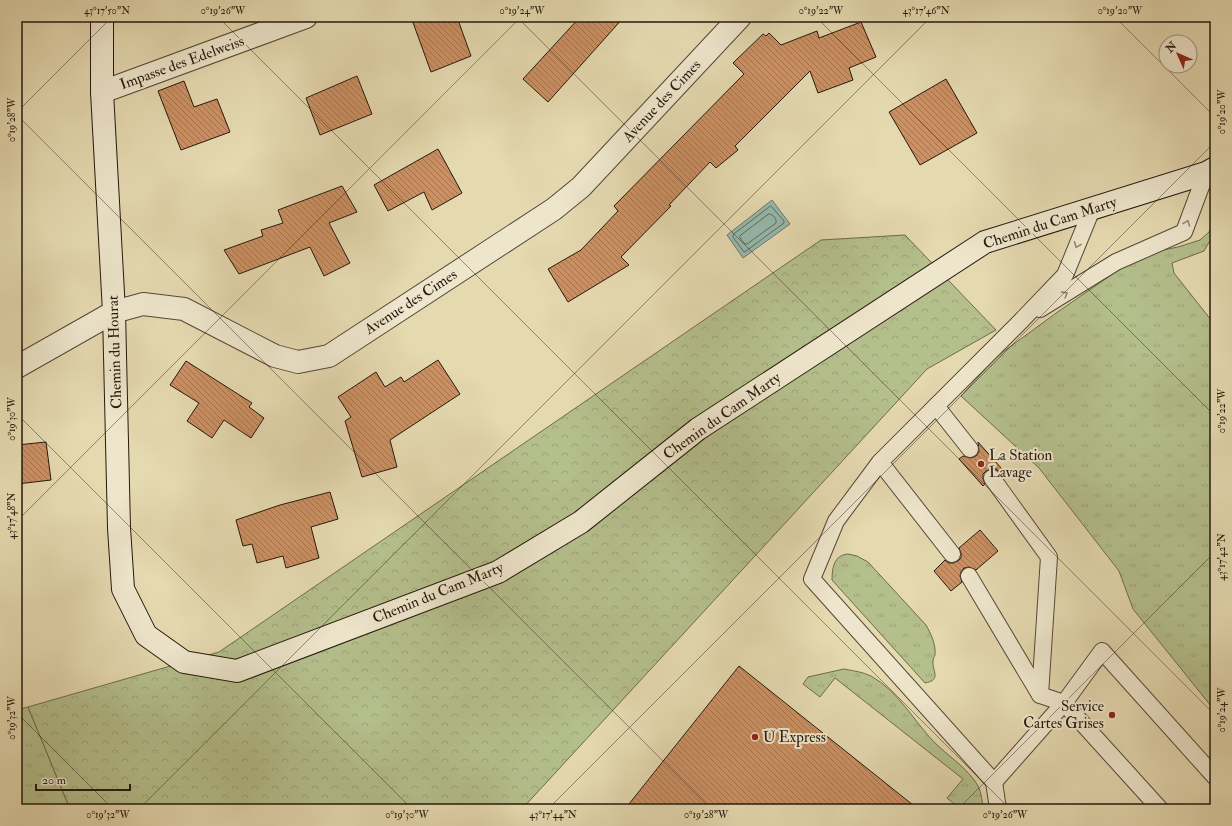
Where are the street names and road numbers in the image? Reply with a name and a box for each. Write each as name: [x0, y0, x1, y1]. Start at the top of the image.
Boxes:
street label: Impasse des Edelweiss: [117, 32, 247, 95]
street label: Avenue des Cimes: [618, 56, 705, 147]
street label: Chemin du Cam Marty: [981, 192, 1120, 254]
street label: Avenue des Cimes: [360, 265, 461, 339]
street label: Chemin du Hourat: [104, 295, 126, 409]
street label: Chemin du Cam Marty: [659, 368, 785, 464]
street label: Chemin du Cam Marty: [370, 558, 507, 628]

